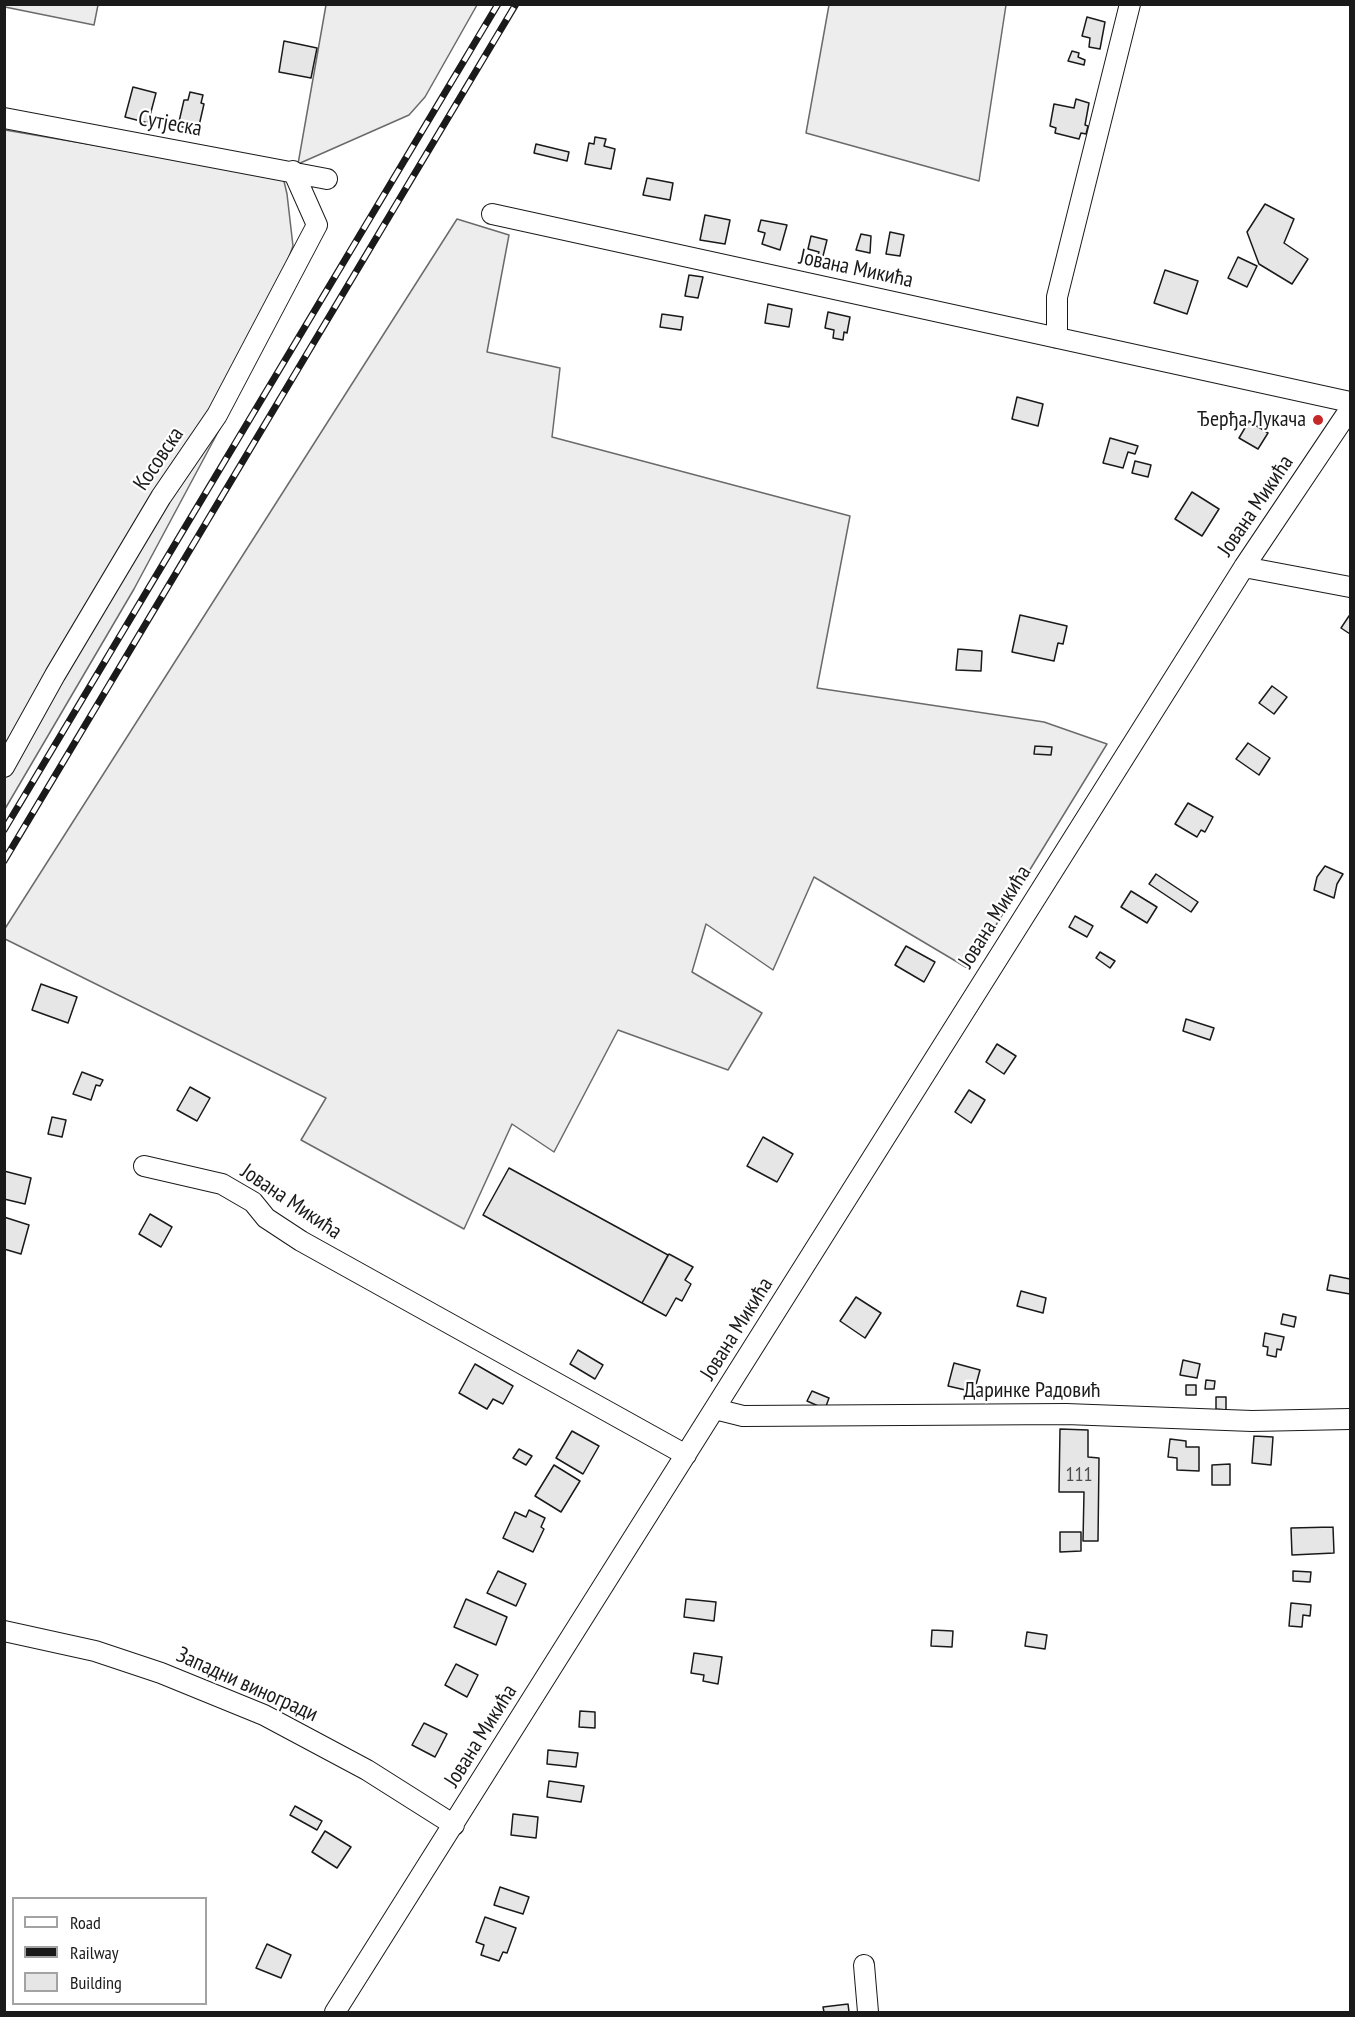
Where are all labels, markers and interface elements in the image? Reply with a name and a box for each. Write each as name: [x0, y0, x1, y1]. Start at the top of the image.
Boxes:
street label: Сутјеска: [136, 105, 204, 143]
street label: Јована Микића: [797, 244, 915, 294]
place label: Ђерђа Лукача: [1197, 407, 1306, 433]
marker: Ђерђа Лукача: [1311, 413, 1325, 427]
street label: Косовска: [128, 422, 190, 496]
street label: Јована Микића: [1213, 451, 1299, 561]
street label: Јована Микића: [953, 861, 1037, 973]
street label: Јована Микића: [236, 1159, 346, 1245]
street label: Јована Микића: [695, 1273, 779, 1385]
street label: Даринке Радовић: [963, 1378, 1101, 1404]
house number: 111: [1066, 1463, 1092, 1487]
street label: Западни виногради: [172, 1642, 322, 1728]
street label: Јована Микића: [439, 1680, 523, 1792]
legend: [12, 1897, 207, 2005]
text: Road: [70, 1911, 101, 1934]
text: Railway: [70, 1941, 119, 1964]
text: Building: [70, 1971, 122, 1994]

